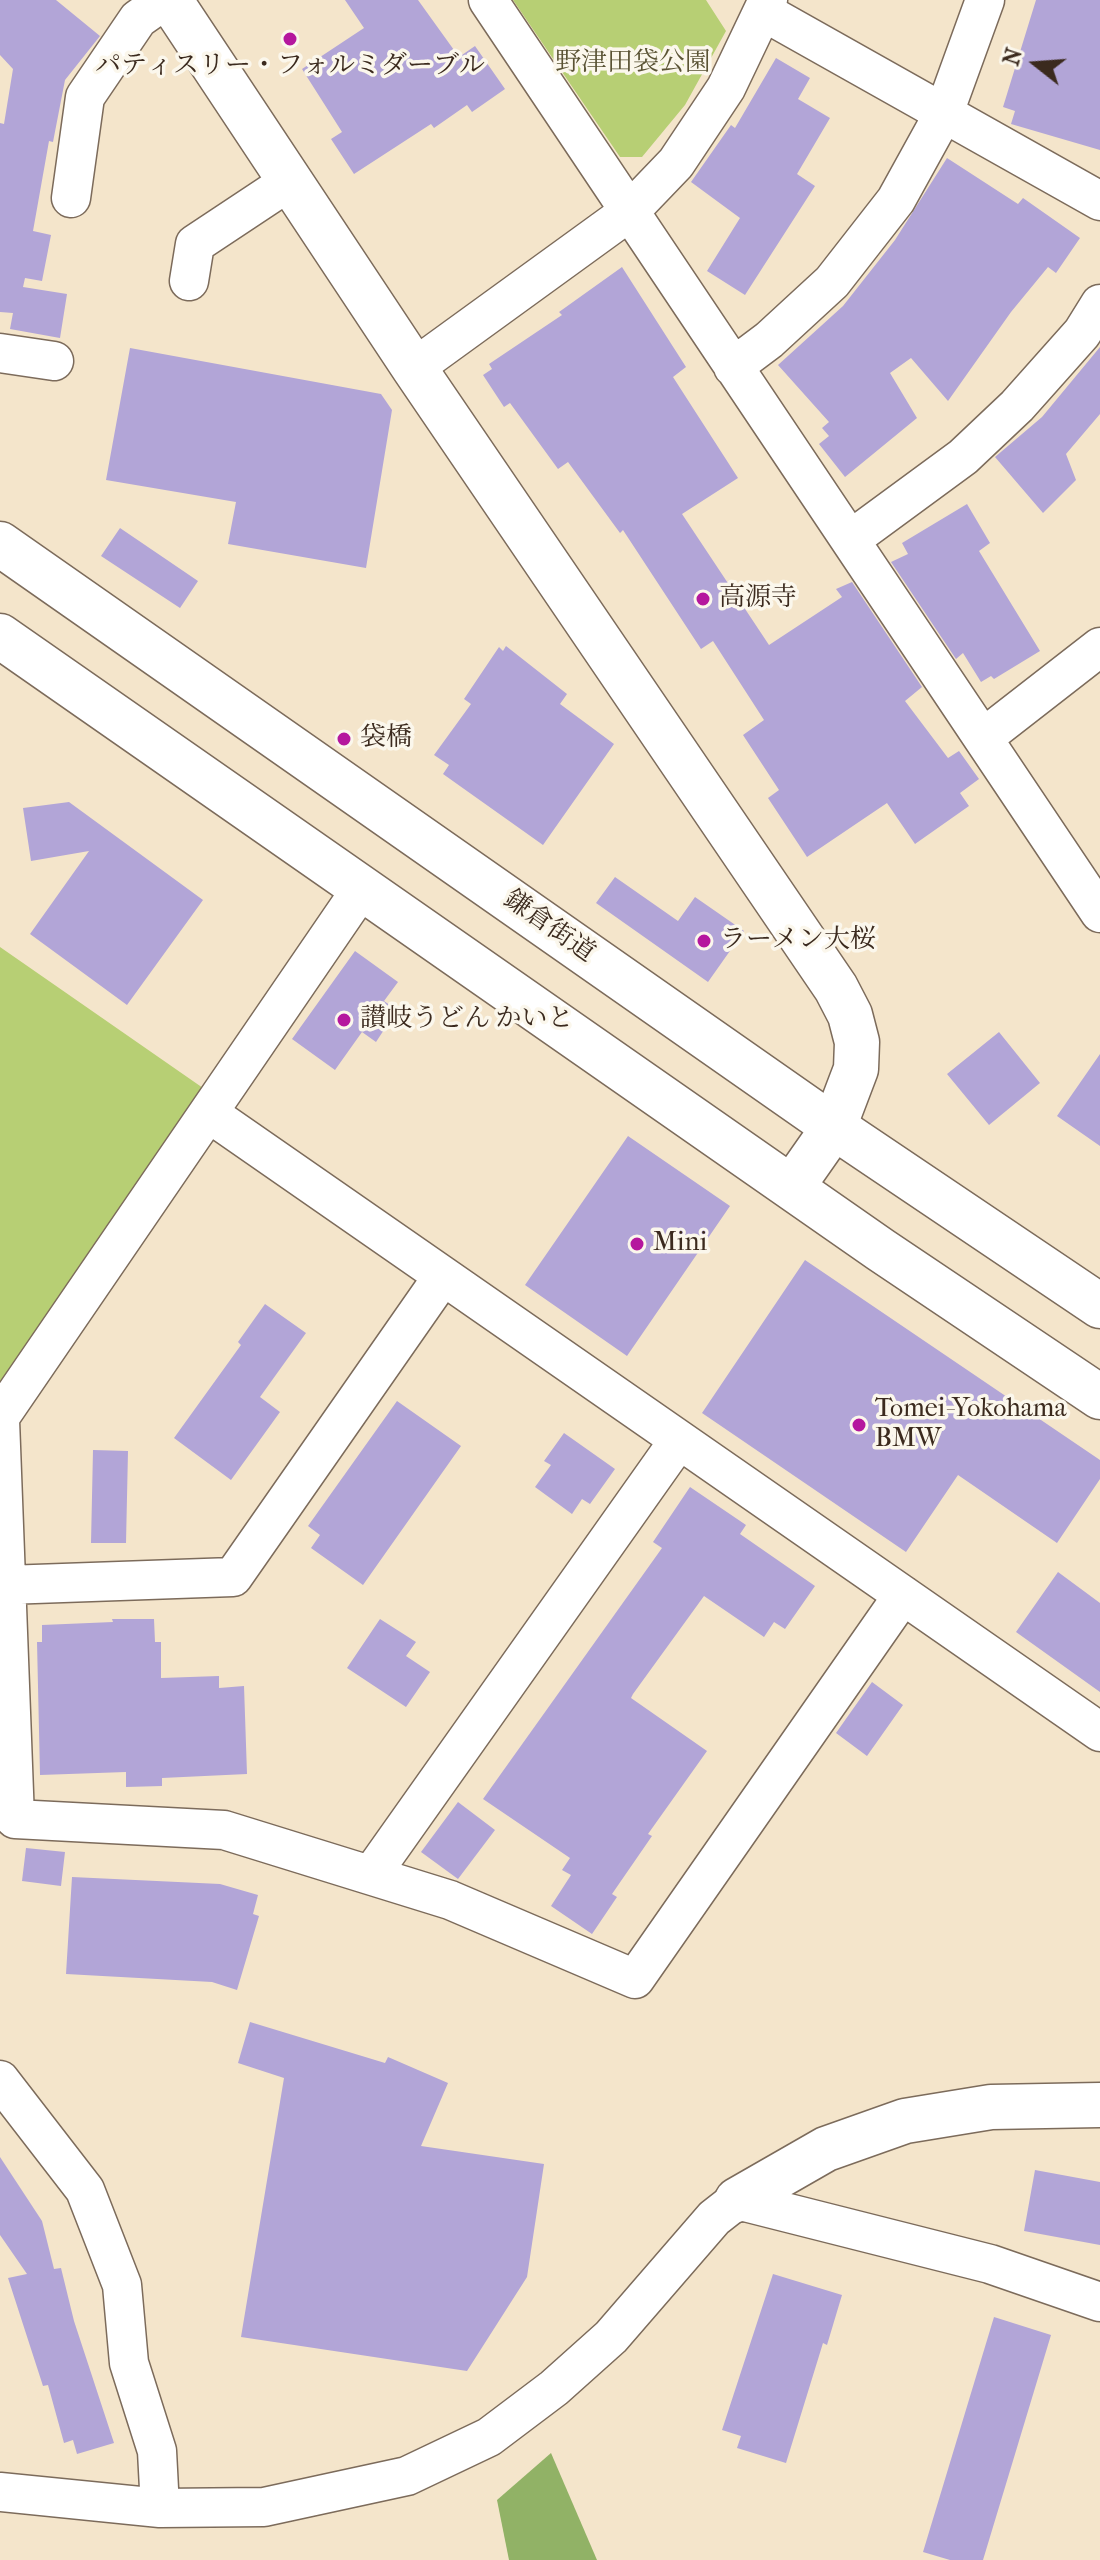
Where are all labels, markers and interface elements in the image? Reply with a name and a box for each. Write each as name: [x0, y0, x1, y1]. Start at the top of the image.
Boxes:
north arrow: [996, 24, 1076, 104]
marker: パティスリー・フォルミダーブル: [281, 30, 299, 48]
text: N: [998, 45, 1028, 69]
park label: 野津田袋公園: [555, 48, 711, 80]
place label: パティスリー・フォルミダーブル: [95, 51, 485, 83]
place label: 高源寺: [719, 583, 797, 615]
marker: 高源寺: [694, 590, 712, 608]
place label: 袋橋: [360, 723, 412, 755]
marker: 袋橋: [335, 730, 353, 748]
street label: 鎌倉街道: [497, 884, 601, 970]
place label: ラーメン大桜: [720, 925, 876, 957]
marker: ラーメン大桜: [695, 932, 713, 950]
place label: 讃岐うどん かいと: [360, 1004, 574, 1036]
marker: 讃岐うどん かいと: [335, 1011, 353, 1029]
place label: Mini: [653, 1228, 707, 1260]
marker: Mini: [628, 1235, 646, 1253]
place label: Tomei-Yokohama BMW: [875, 1394, 1066, 1456]
marker: Tomei-Yokohama BMW: [850, 1416, 868, 1434]

